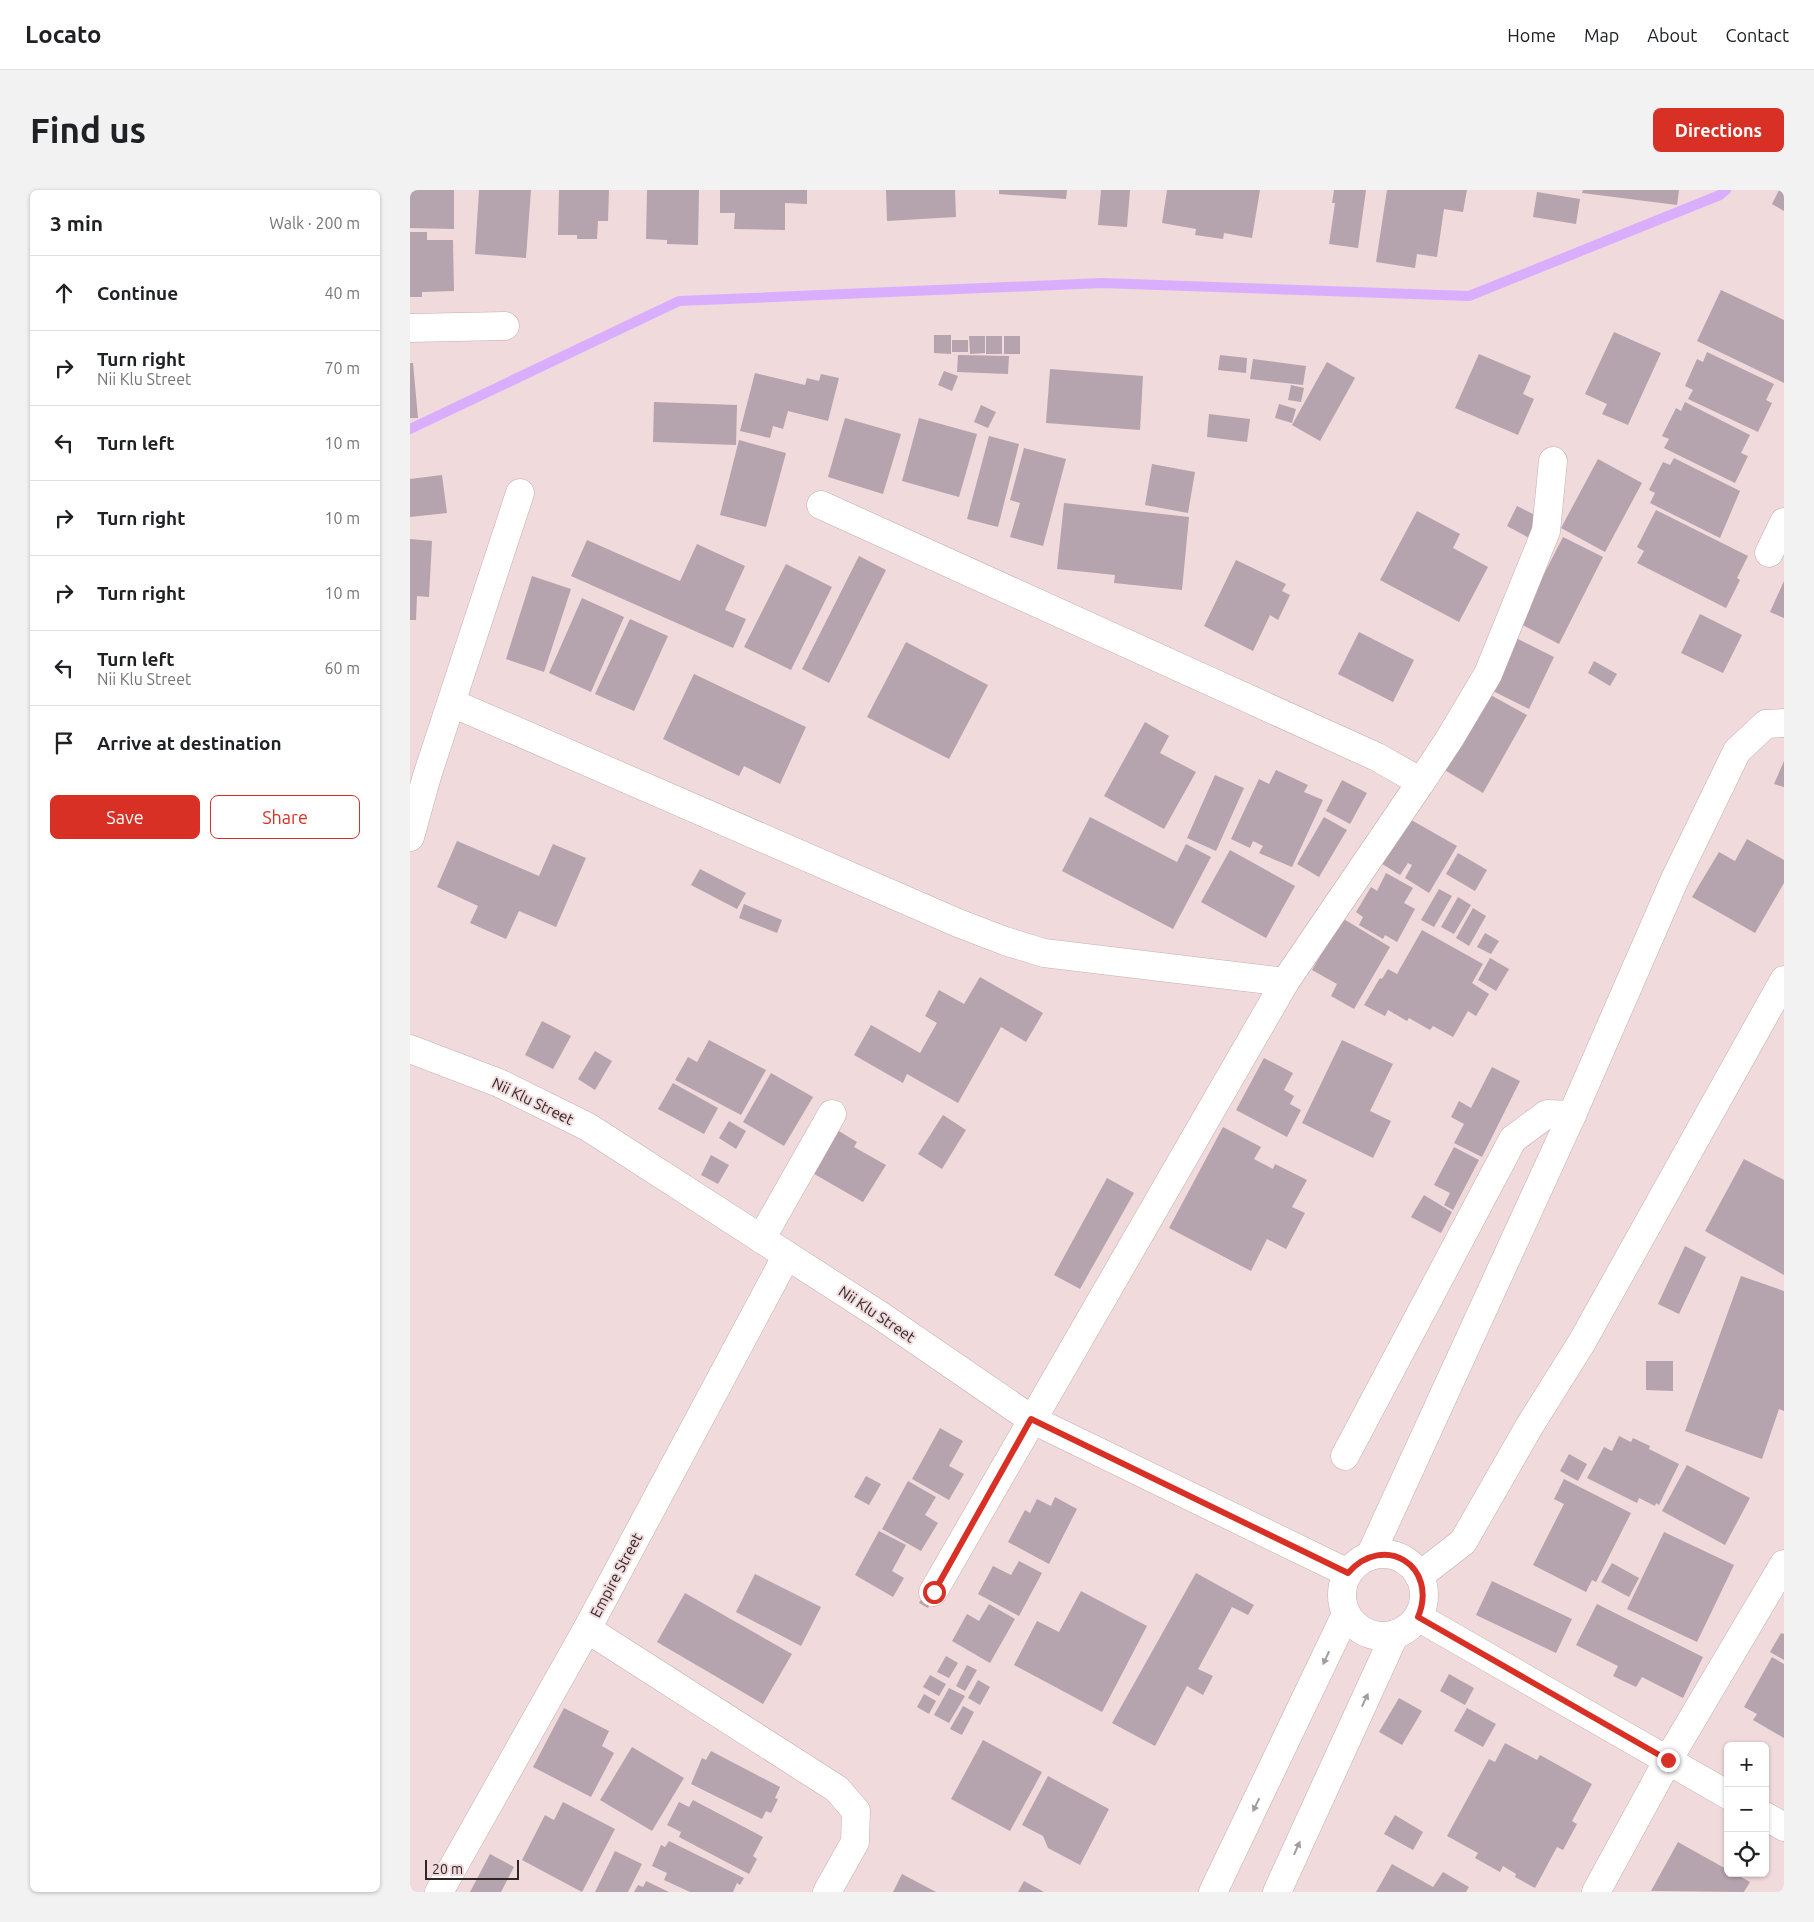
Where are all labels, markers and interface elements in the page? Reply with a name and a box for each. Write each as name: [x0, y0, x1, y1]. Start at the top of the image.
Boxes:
text: Locato: [25, 21, 101, 48]
text: Home: [1507, 25, 1556, 45]
text: Map: [1584, 25, 1619, 45]
text: About: [1647, 25, 1697, 45]
text: Contact: [1725, 25, 1789, 45]
button: Directions: [1653, 108, 1784, 152]
text: Find us: [30, 110, 146, 150]
text: 3 min: [50, 211, 103, 235]
text: Walk · 200 m: [269, 214, 360, 232]
icon: ahead: [50, 279, 78, 307]
text: Continue: [97, 282, 178, 304]
text: 40 m: [324, 284, 360, 302]
text: Turn right: [97, 348, 185, 370]
icon: right: [50, 354, 78, 382]
text: 70 m: [324, 359, 360, 377]
text: Nii Klu Street: [97, 370, 191, 388]
icon: left: [50, 429, 78, 457]
text: Turn left: [97, 432, 175, 454]
text: 10 m: [324, 434, 360, 452]
icon: right: [50, 504, 78, 532]
text: Turn right: [97, 507, 185, 529]
text: 10 m: [324, 509, 360, 527]
icon: right: [50, 579, 78, 607]
text: Turn right: [97, 582, 185, 604]
text: 10 m: [324, 584, 360, 602]
text: Turn left: [97, 648, 175, 670]
icon: left: [50, 654, 78, 682]
text: 60 m: [324, 659, 360, 677]
text: Nii Klu Street: [97, 670, 191, 688]
icon: arrive: [50, 729, 78, 757]
text: Arrive at destination: [97, 732, 282, 754]
button: Save: [50, 795, 200, 839]
button: Share: [210, 795, 360, 839]
street label: Nii Klu Street: [490, 1074, 577, 1128]
street label: Nii Klu Street: [836, 1282, 918, 1346]
street label: Empire Street: [587, 1530, 645, 1620]
route start: [923, 1581, 946, 1604]
one-way arrow: [1321, 1651, 1329, 1665]
one-way arrow: [1361, 1693, 1369, 1707]
map controls: [1724, 1742, 1769, 1877]
button: +: [1724, 1742, 1769, 1787]
route end: [1657, 1749, 1680, 1772]
button: −: [1724, 1787, 1769, 1832]
one-way arrow: [1252, 1798, 1260, 1812]
button: locate: [1724, 1832, 1769, 1877]
one-way arrow: [1294, 1841, 1302, 1855]
scale bar: [425, 1857, 519, 1880]
text: 20 m: [432, 1861, 463, 1877]

